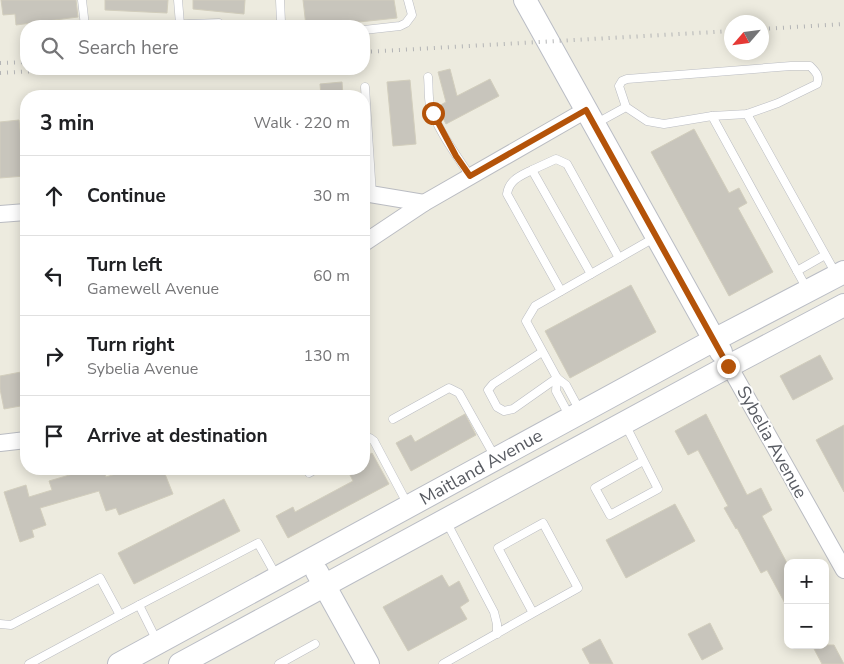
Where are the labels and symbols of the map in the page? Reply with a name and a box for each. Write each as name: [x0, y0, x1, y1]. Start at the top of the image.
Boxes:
north arrow: [724, 15, 769, 60]
route start: [422, 102, 445, 125]
route end: [717, 355, 740, 378]
street label: Sybelia Avenue: [731, 381, 813, 503]
street label: Maitland Avenue: [415, 423, 547, 511]

